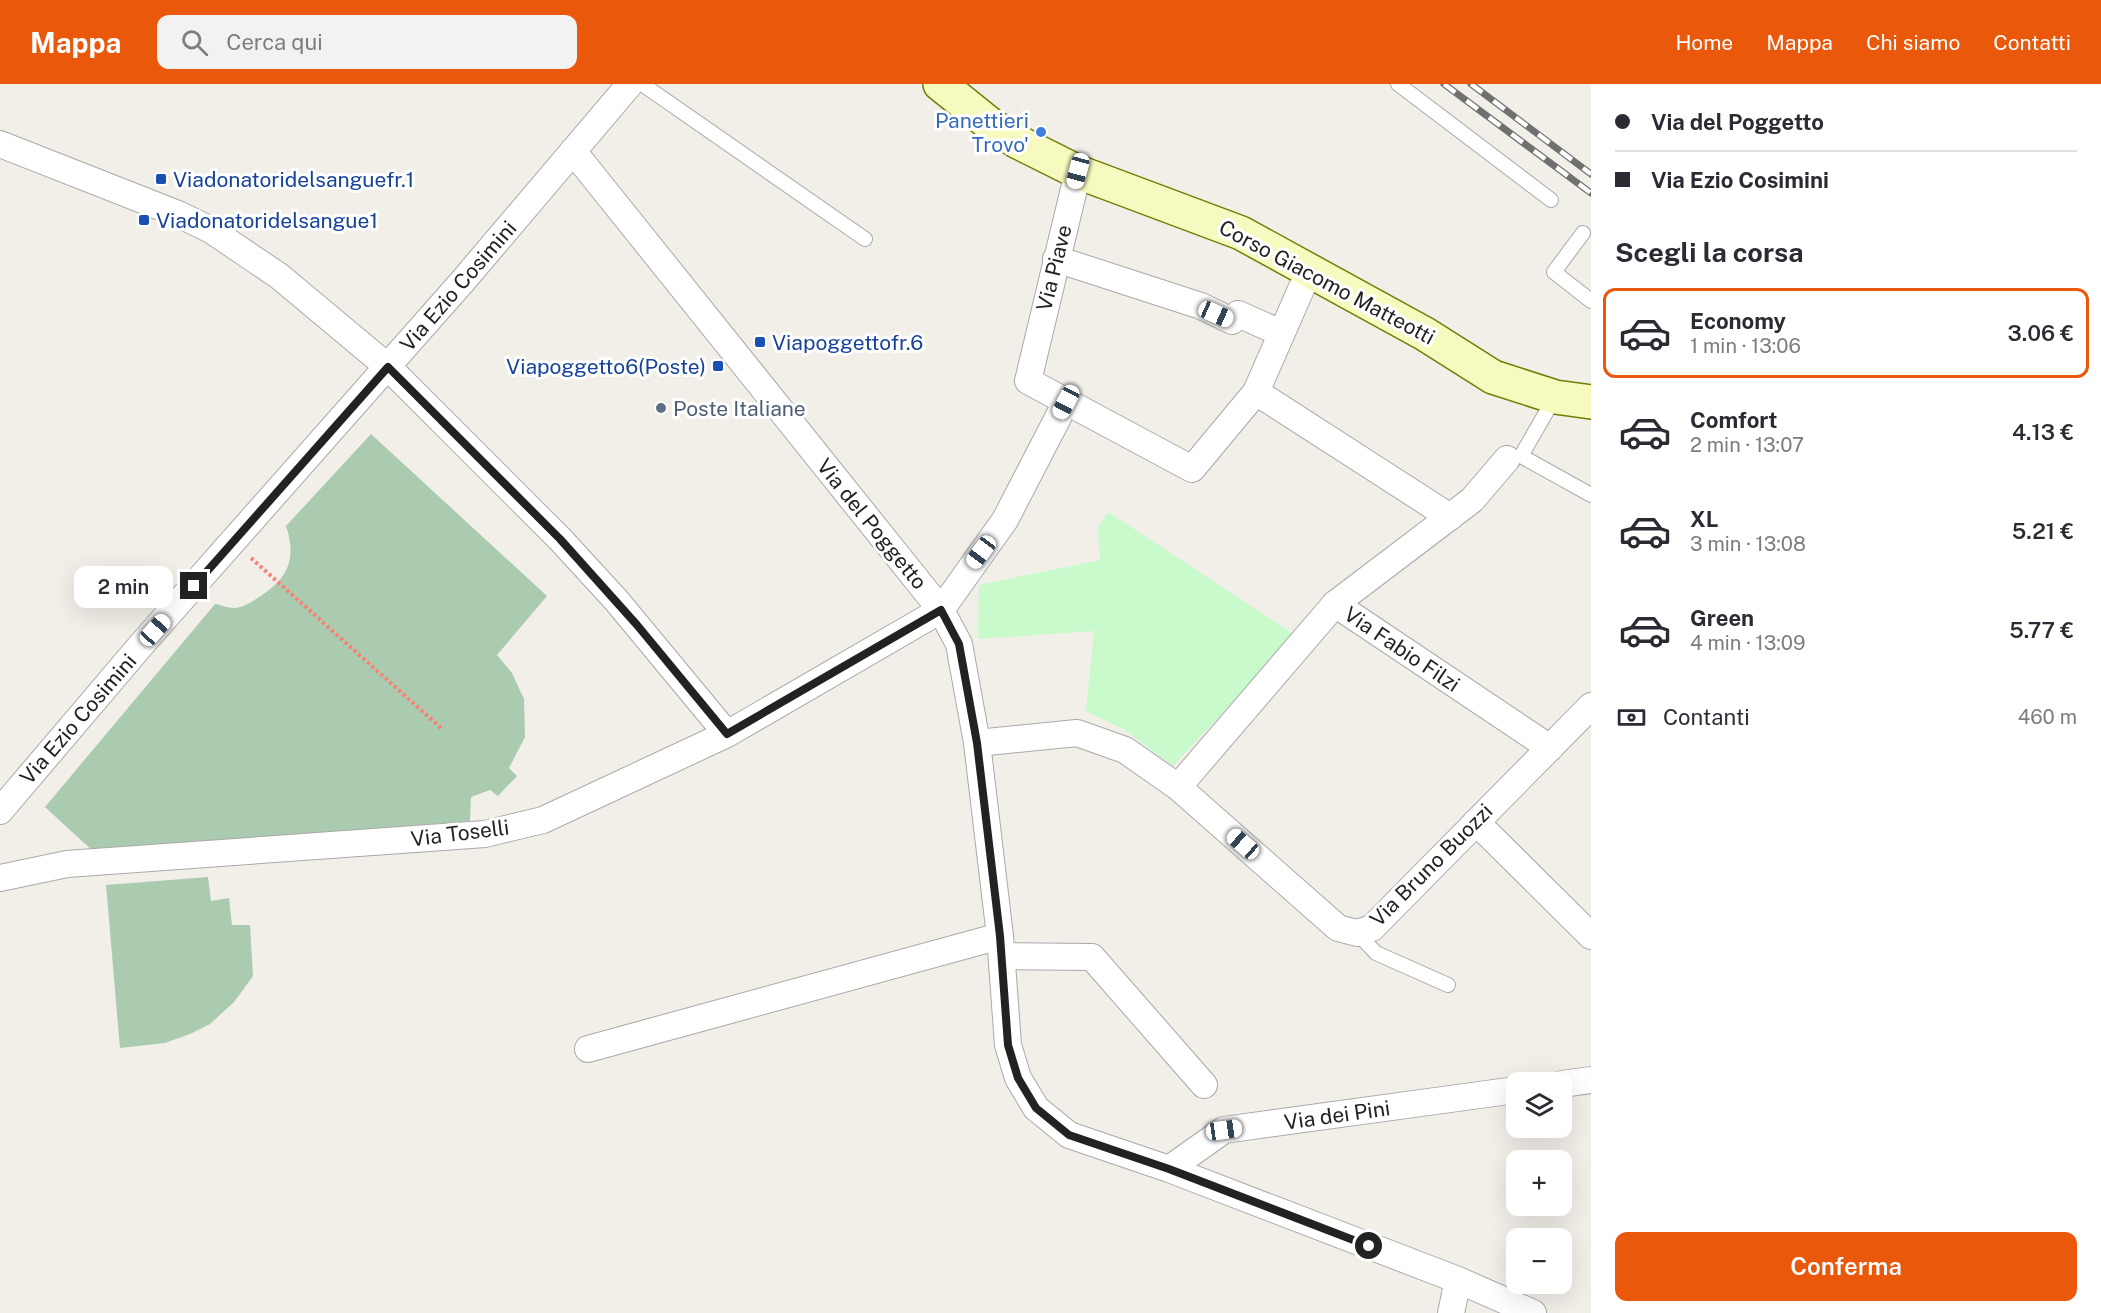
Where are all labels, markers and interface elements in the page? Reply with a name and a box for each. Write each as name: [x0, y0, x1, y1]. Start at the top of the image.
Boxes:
search box: [157, 15, 577, 69]
text: Mappa: [30, 26, 121, 59]
icon: search: [178, 26, 211, 59]
text: Cerca qui: [226, 29, 323, 55]
text: Home: [1675, 30, 1733, 55]
text: Mappa: [1766, 30, 1833, 55]
text: Chi siamo: [1866, 30, 1960, 55]
text: Contatti: [1993, 30, 2071, 55]
place label: Panettieri Trovo': [935, 108, 1029, 157]
text: Via del Poggetto: [1651, 109, 1824, 135]
marker: Panettieri Trovo': [1034, 125, 1048, 139]
car: [1065, 151, 1091, 191]
place label: Viadonatoridelsanguefr.1: [173, 167, 414, 192]
text: Via Ezio Cosimini: [1651, 167, 1829, 193]
marker: Viadonatoridelsanguefr.1: [154, 172, 168, 186]
place label: Viadonatoridelsangue1: [156, 208, 378, 233]
marker: Viadonatoridelsangue1: [137, 213, 151, 227]
street label: Corso Giacomo Matteotti: [1215, 214, 1439, 350]
street label: Via Ezio Cosimini: [395, 216, 521, 356]
street label: Via Piave: [1031, 222, 1077, 314]
text: Scegli la corsa: [1615, 236, 1804, 268]
car: [1196, 298, 1236, 330]
icon: car: [1618, 306, 1672, 360]
text: Economy: [1690, 308, 1786, 334]
text: 3.06 €: [2007, 320, 2074, 346]
place label: Viapoggettofr.6: [772, 330, 923, 355]
text: 1 min · 13:06: [1690, 334, 1801, 358]
marker: Viapoggettofr.6: [753, 335, 767, 349]
place label: Viapoggetto6(Poste): [506, 354, 706, 379]
marker: Viapoggetto6(Poste): [711, 359, 725, 373]
car: [1050, 382, 1082, 422]
place label: Poste Italiane: [673, 396, 806, 421]
marker: Poste Italiane: [654, 401, 668, 415]
icon: car: [1618, 405, 1672, 459]
text: Comfort: [1690, 407, 1777, 433]
text: 4.13 €: [2012, 419, 2074, 445]
text: 2 min · 13:07: [1690, 433, 1804, 457]
street label: Via del Poggetto: [812, 454, 932, 594]
icon: car: [1618, 504, 1672, 558]
text: XL: [1690, 506, 1718, 532]
text: 5.21 €: [2012, 518, 2074, 544]
car: [963, 532, 999, 572]
text: 3 min · 13:08: [1690, 532, 1806, 556]
callout: 2 min: [74, 565, 173, 607]
route end: [180, 572, 207, 599]
text: 2 min: [98, 575, 149, 599]
street label: Via Fabio Filzi: [1339, 601, 1465, 697]
icon: car: [1618, 603, 1672, 657]
text: Green: [1690, 605, 1754, 631]
car: [136, 611, 174, 649]
text: 5.77 €: [2009, 617, 2074, 643]
text: 4 min · 13:09: [1690, 631, 1805, 655]
street label: Via Ezio Cosimini: [15, 649, 141, 789]
icon: cash: [1615, 701, 1648, 734]
text: Contanti: [1663, 704, 1750, 730]
text: 460 m: [2018, 705, 2077, 729]
street label: Via Bruno Buozzi: [1364, 798, 1498, 932]
street label: Via Toselli: [409, 815, 511, 851]
car: [1224, 825, 1262, 863]
map controls: [1506, 1072, 1572, 1294]
button: layers: [1506, 1072, 1572, 1138]
street label: Via dei Pini: [1283, 1095, 1391, 1135]
car: [1205, 1119, 1243, 1141]
button: +: [1506, 1150, 1572, 1216]
button: −: [1506, 1228, 1572, 1294]
route start: [1355, 1232, 1382, 1259]
button: Conferma: [1615, 1232, 2077, 1301]

